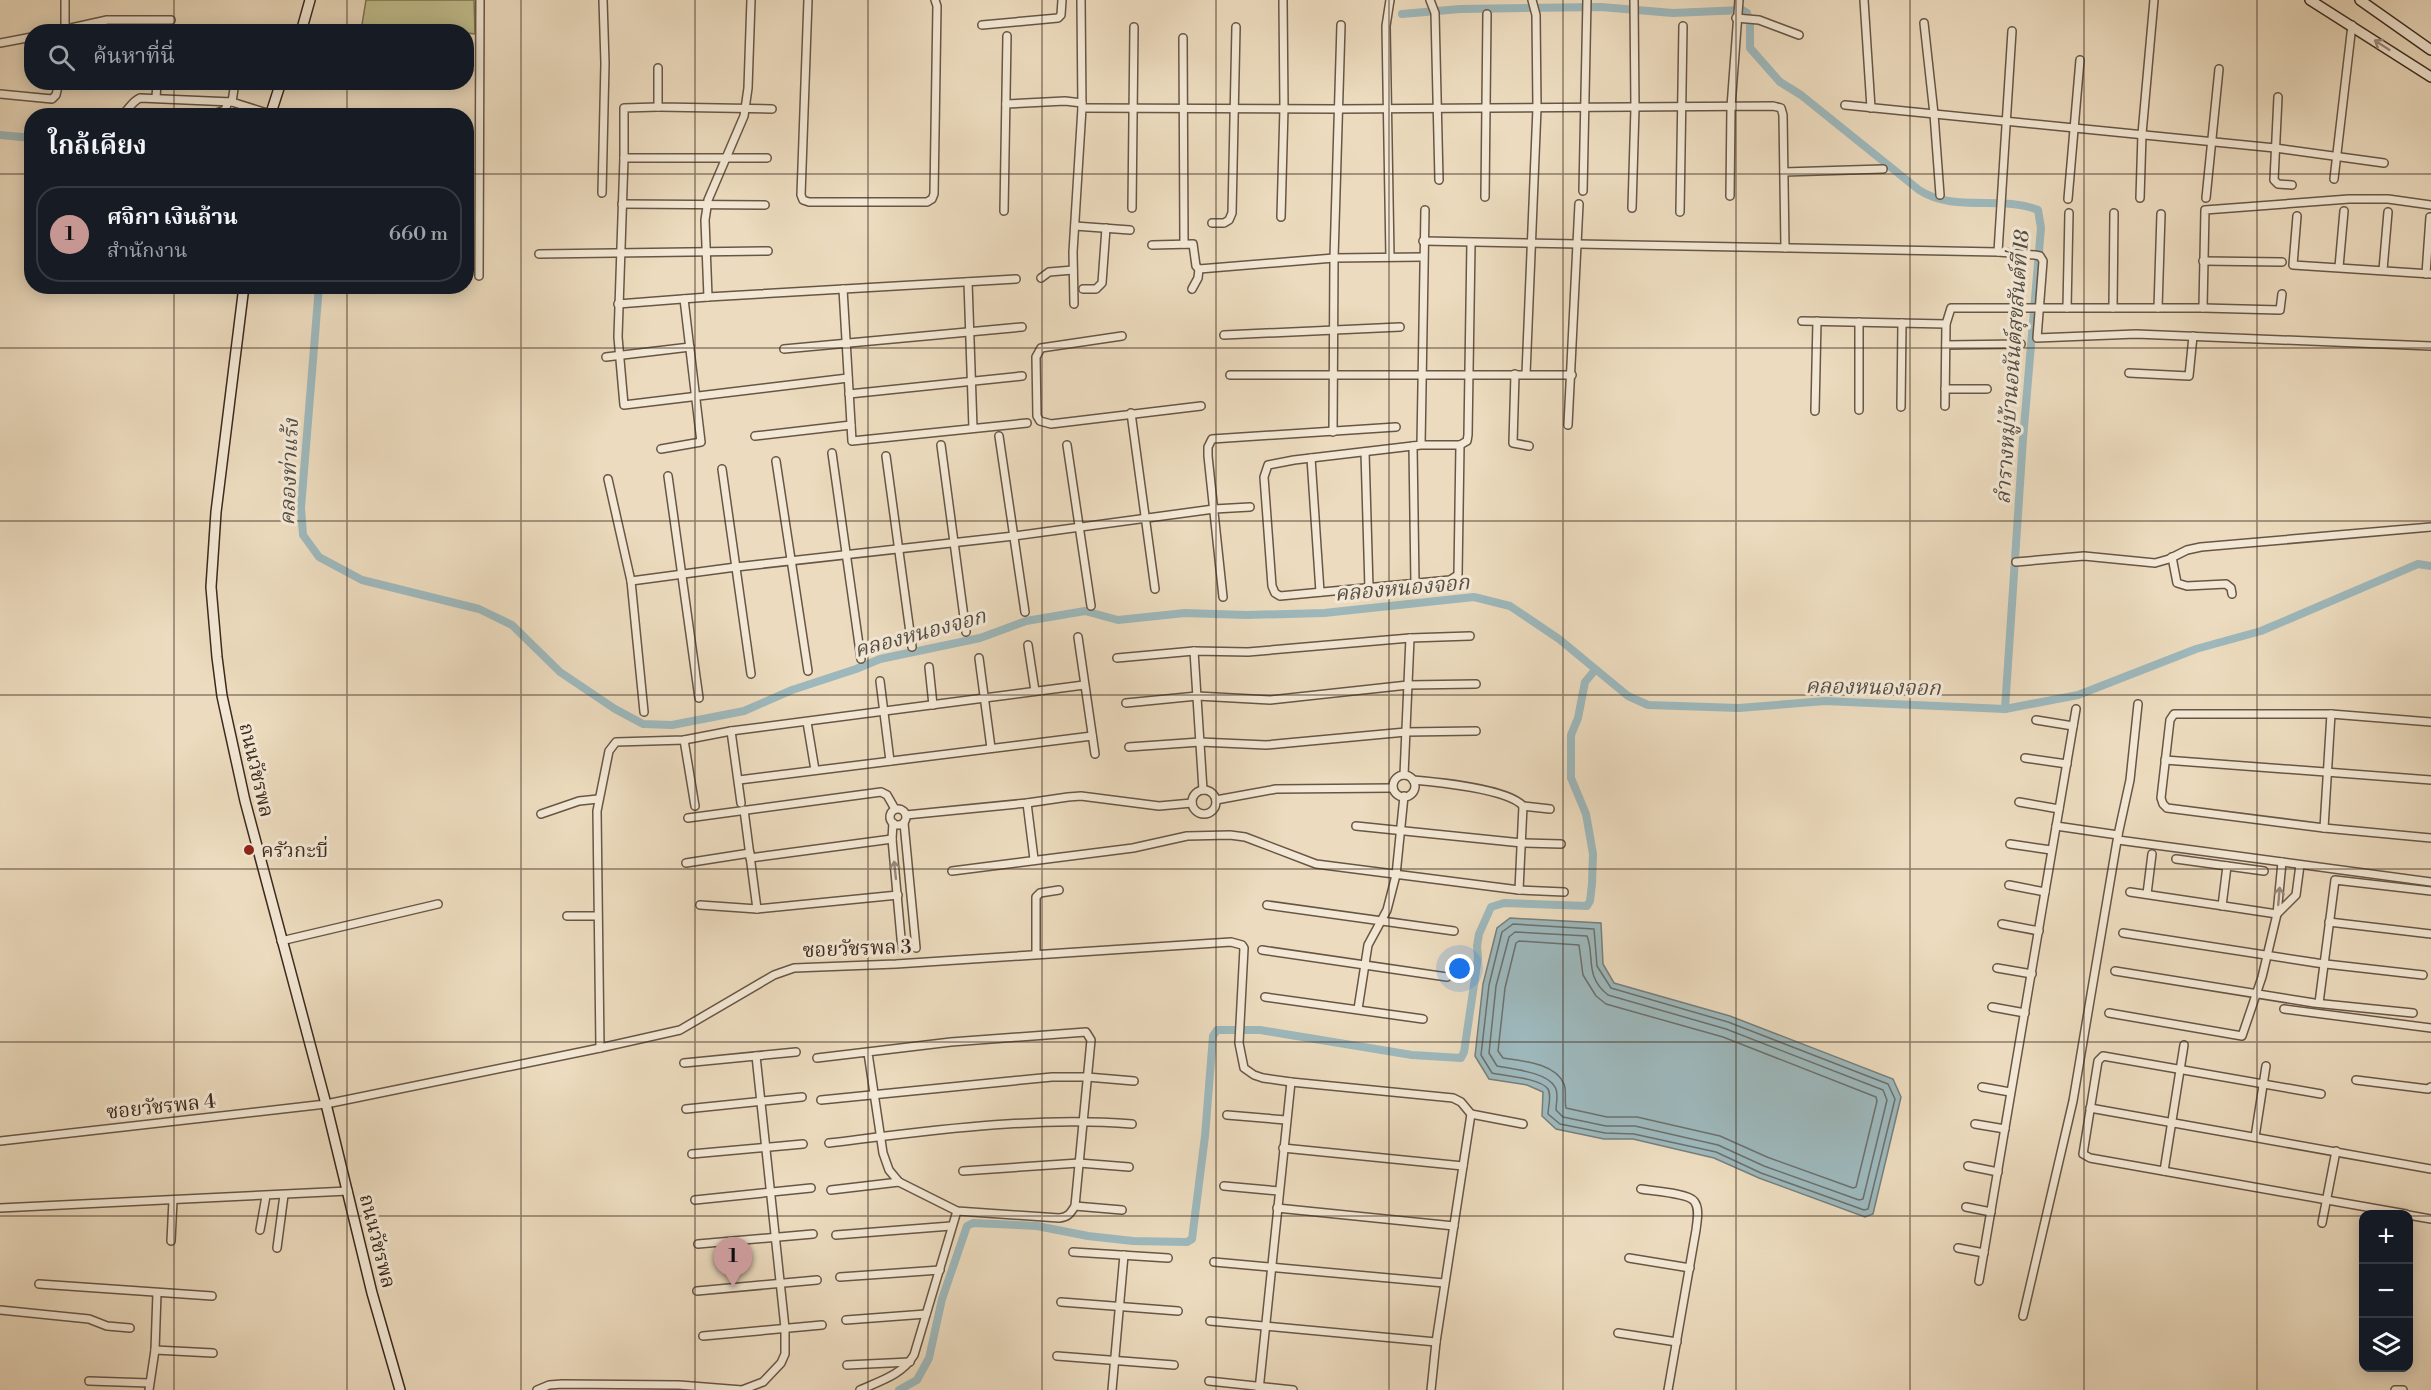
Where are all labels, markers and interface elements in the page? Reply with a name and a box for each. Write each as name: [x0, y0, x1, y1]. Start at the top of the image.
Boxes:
search box: [24, 24, 474, 90]
one-way arrow: [2374, 39, 2391, 51]
icon: search: [45, 41, 78, 74]
text: ค้นหาที่นี่: [93, 43, 175, 70]
text: ใกล้เคียง: [48, 130, 147, 162]
text: ศจิกา เงินล้าน: [107, 204, 238, 231]
text: 1: [65, 222, 74, 247]
text: 660 m: [389, 222, 448, 247]
water label: ลำรางหมู่บ้านอนันต์สุขสันต์ที่ 18: [1986, 229, 2036, 505]
text: สำนักงาน: [107, 239, 188, 264]
water label: คลองท่าแร้ง: [275, 416, 305, 526]
water label: คลองหนองจอก: [1334, 570, 1472, 608]
water label: คลองหนองจอก: [851, 604, 990, 664]
water label: คลองหนองจอก: [1805, 674, 1942, 702]
street label: ถนนวัชรพล: [233, 721, 279, 820]
place label: ครัวกะบี่: [261, 835, 328, 864]
marker: ครัวกะบี่: [242, 843, 256, 857]
one-way arrow: [889, 860, 900, 880]
one-way arrow: [2274, 886, 2285, 906]
street label: ซอยวัชรพล 3: [802, 935, 912, 964]
your location: [1445, 954, 1474, 983]
street label: ซอยวัชรพล 4: [105, 1089, 217, 1126]
street label: ถนนวัชรพล: [353, 1192, 400, 1291]
map controls: [2359, 1210, 2413, 1372]
button: +: [2359, 1210, 2413, 1264]
pin: 1: [714, 1238, 752, 1287]
button: −: [2359, 1264, 2413, 1318]
button: layers: [2359, 1318, 2413, 1372]

